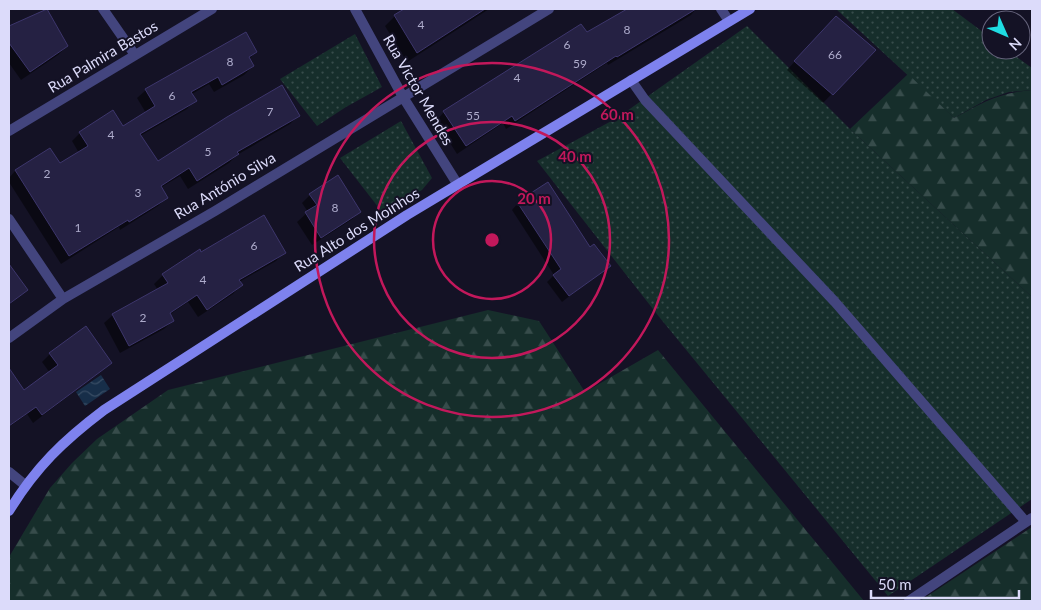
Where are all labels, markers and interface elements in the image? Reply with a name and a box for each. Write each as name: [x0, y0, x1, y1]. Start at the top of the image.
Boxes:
north arrow: [981, 10, 1031, 60]
street label: Rua Palmira Bastos: [44, 16, 161, 96]
house number: 4: [418, 17, 425, 32]
house number: 8: [624, 22, 631, 37]
street label: Rua Victor Mendes: [380, 31, 458, 148]
text: N: [1006, 35, 1025, 54]
house number: 6: [564, 37, 571, 52]
house number: 66: [828, 47, 842, 62]
house number: 8: [227, 54, 234, 69]
house number: 59: [573, 56, 587, 71]
house number: 4: [514, 70, 521, 85]
house number: 6: [169, 88, 176, 103]
house number: 7: [267, 104, 274, 119]
text: 60 m: [600, 105, 634, 123]
house number: 55: [466, 108, 480, 123]
house number: 4: [108, 127, 115, 142]
house number: 5: [205, 144, 212, 159]
text: 40 m: [558, 147, 592, 165]
street label: Rua António Silva: [171, 148, 278, 222]
house number: 2: [44, 166, 51, 181]
street label: Rua Alto dos Moinhos: [290, 183, 422, 275]
house number: 3: [135, 185, 142, 200]
text: 20 m: [517, 189, 551, 207]
house number: 8: [332, 200, 339, 215]
house number: 1: [75, 220, 82, 235]
centre of rings: [483, 231, 501, 249]
house number: 6: [251, 238, 258, 253]
house number: 4: [200, 272, 207, 287]
house number: 2: [140, 310, 147, 325]
scale bar: [871, 568, 1018, 600]
text: 50 m: [878, 575, 912, 593]

